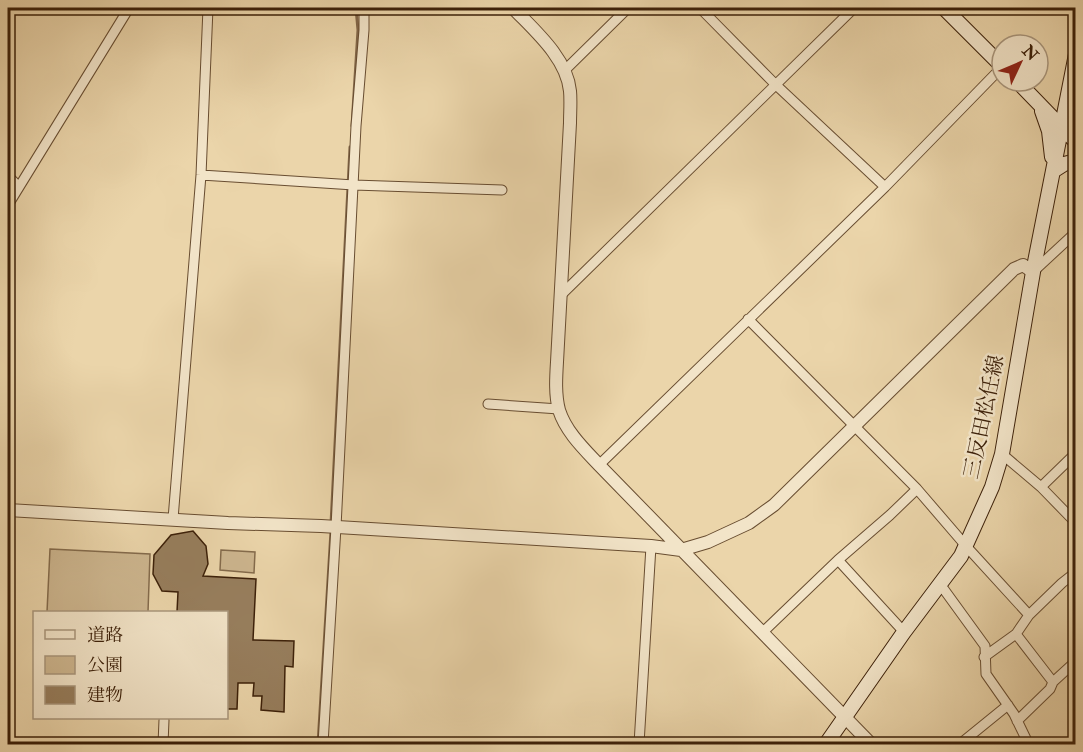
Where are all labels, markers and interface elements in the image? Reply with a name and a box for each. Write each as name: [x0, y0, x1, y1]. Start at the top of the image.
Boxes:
north arrow: [990, 33, 1050, 93]
text: N: [1017, 40, 1043, 66]
street label: 三反田松任線: [958, 353, 1010, 481]
legend: [33, 611, 228, 719]
text: 道路: [87, 624, 123, 647]
text: 公園: [87, 654, 123, 677]
text: 建物: [87, 684, 123, 707]

